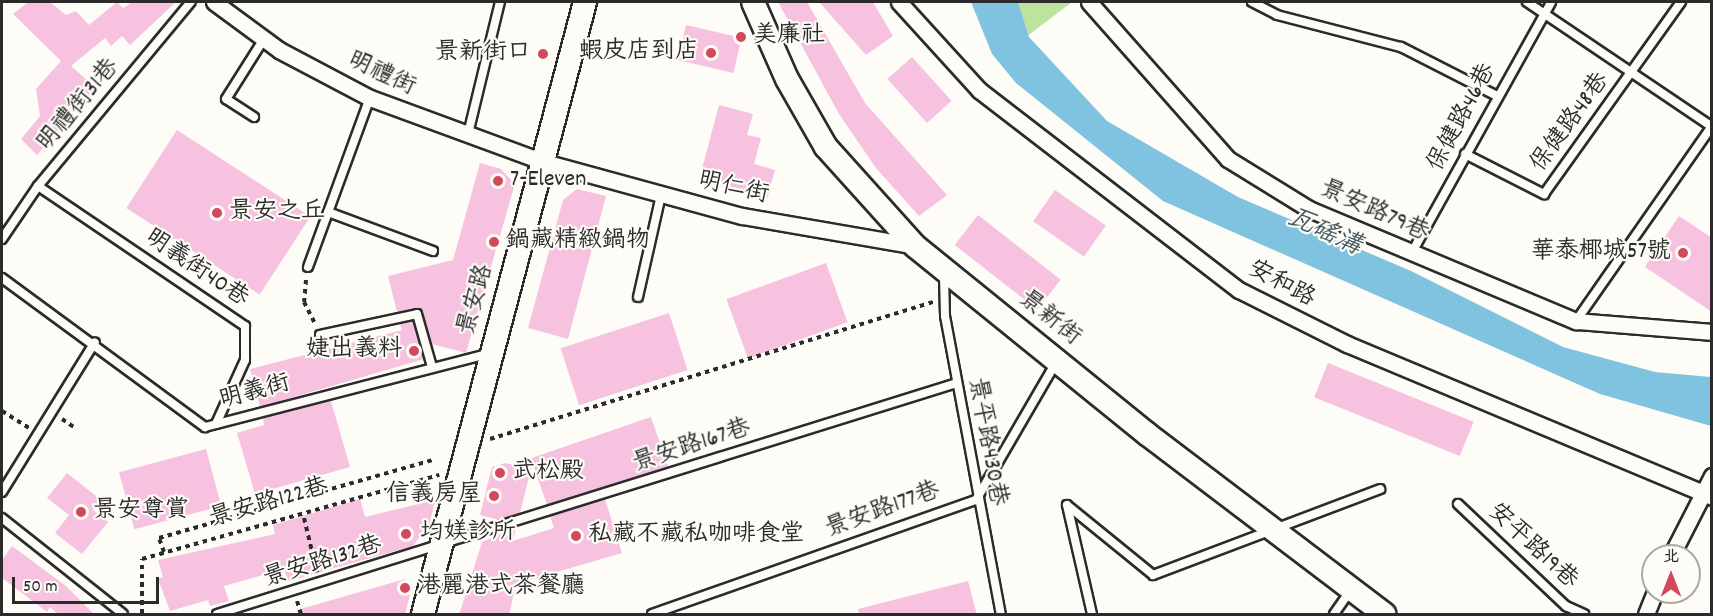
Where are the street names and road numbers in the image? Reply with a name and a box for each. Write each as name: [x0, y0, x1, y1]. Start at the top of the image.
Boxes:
street label: 明禮街: [342, 47, 420, 103]
street label: 明禮街31巷: [32, 54, 126, 158]
street label: 保健路46巷: [1423, 59, 1503, 177]
street label: 保健路48巷: [1525, 68, 1617, 178]
street label: 明仁街: [695, 167, 771, 211]
street label: 景安路79巷: [1315, 175, 1433, 249]
street label: 明義街40巷: [139, 224, 253, 314]
street label: 安和路: [1242, 255, 1320, 315]
street label: 景安路: [453, 261, 501, 339]
street label: 景新街: [1012, 285, 1086, 353]
street label: 明義街: [216, 370, 294, 416]
street label: 景平路430巷: [961, 376, 1011, 508]
street label: 景安路167巷: [629, 414, 755, 480]
street label: 景安路122巷: [206, 473, 332, 535]
street label: 景安路177巷: [822, 477, 944, 545]
street label: 安平路19巷: [1481, 498, 1583, 596]
street label: 景安路132巷: [260, 531, 386, 595]

